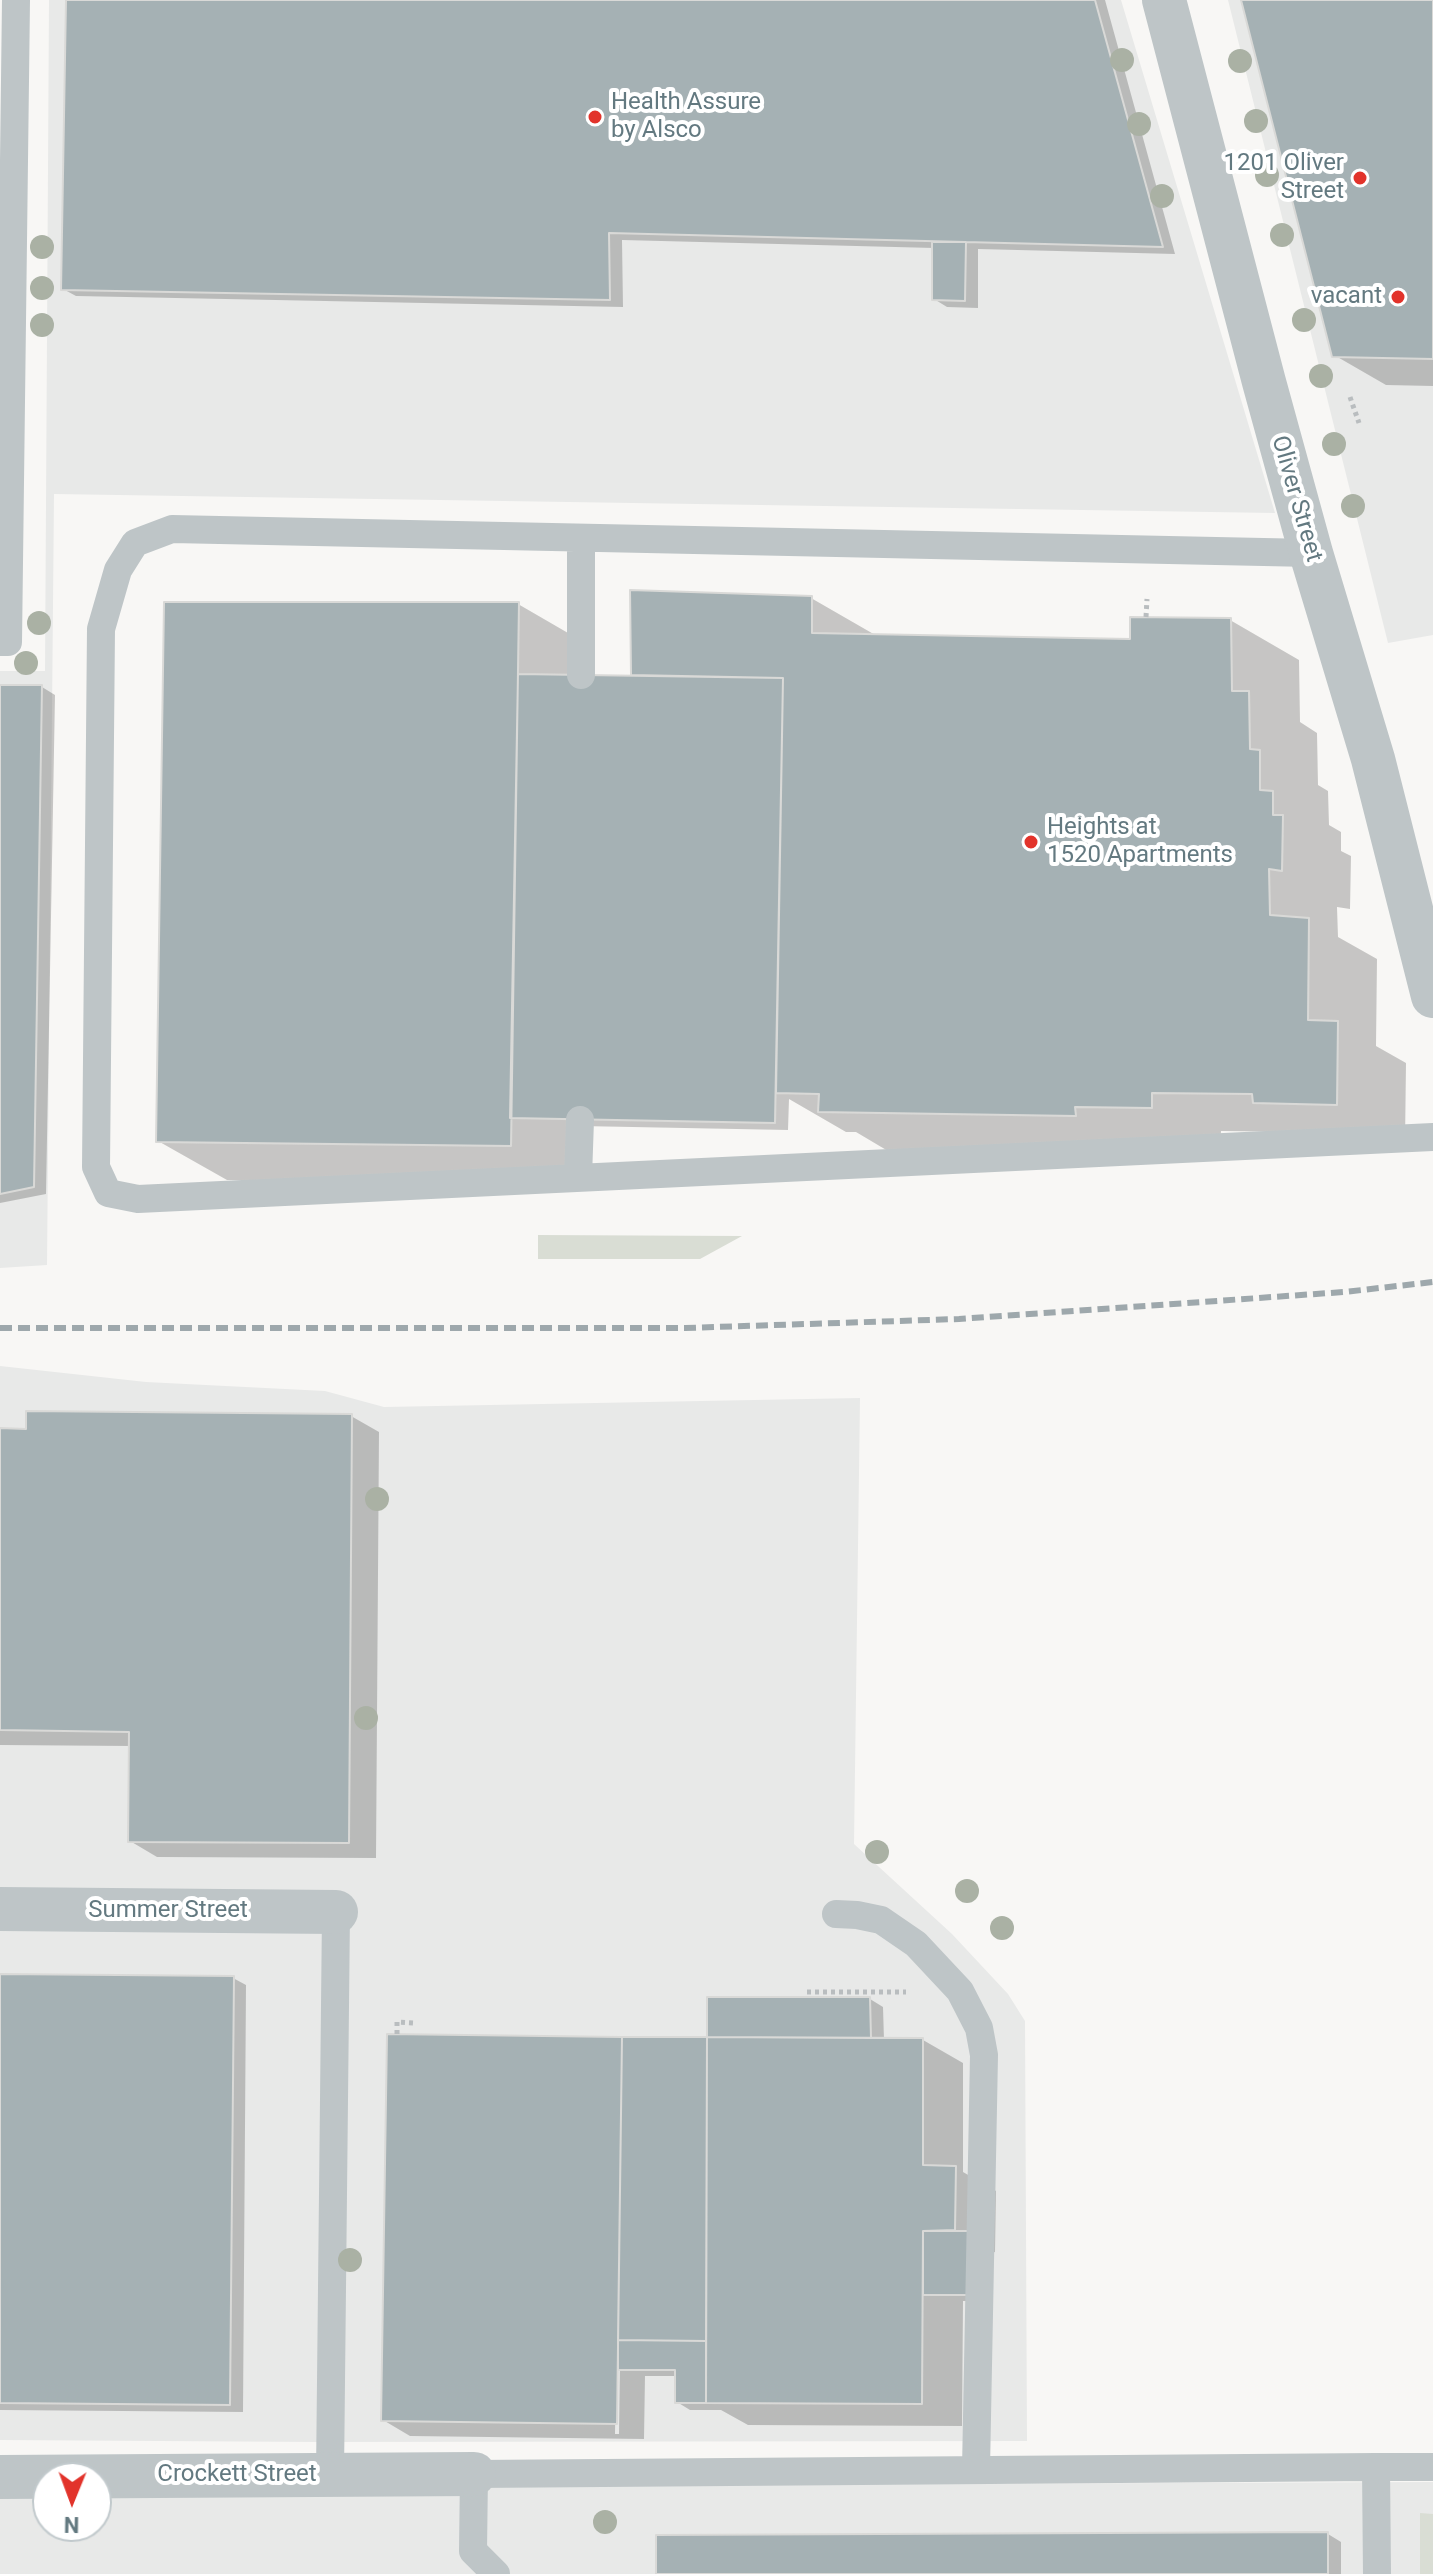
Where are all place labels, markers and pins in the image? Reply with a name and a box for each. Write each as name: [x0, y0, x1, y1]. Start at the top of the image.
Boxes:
place label: Health Assure by Alsco: [611, 89, 761, 145]
marker: Health Assure by Alsco: [586, 108, 604, 126]
place label: 1201 Oliver Street: [1224, 150, 1344, 206]
marker: 1201 Oliver Street: [1351, 169, 1369, 187]
place label: vacant: [1311, 283, 1382, 311]
marker: vacant: [1389, 288, 1407, 306]
place label: Heights at 1520 Apartments: [1047, 814, 1233, 870]
marker: Heights at 1520 Apartments: [1022, 833, 1040, 851]

